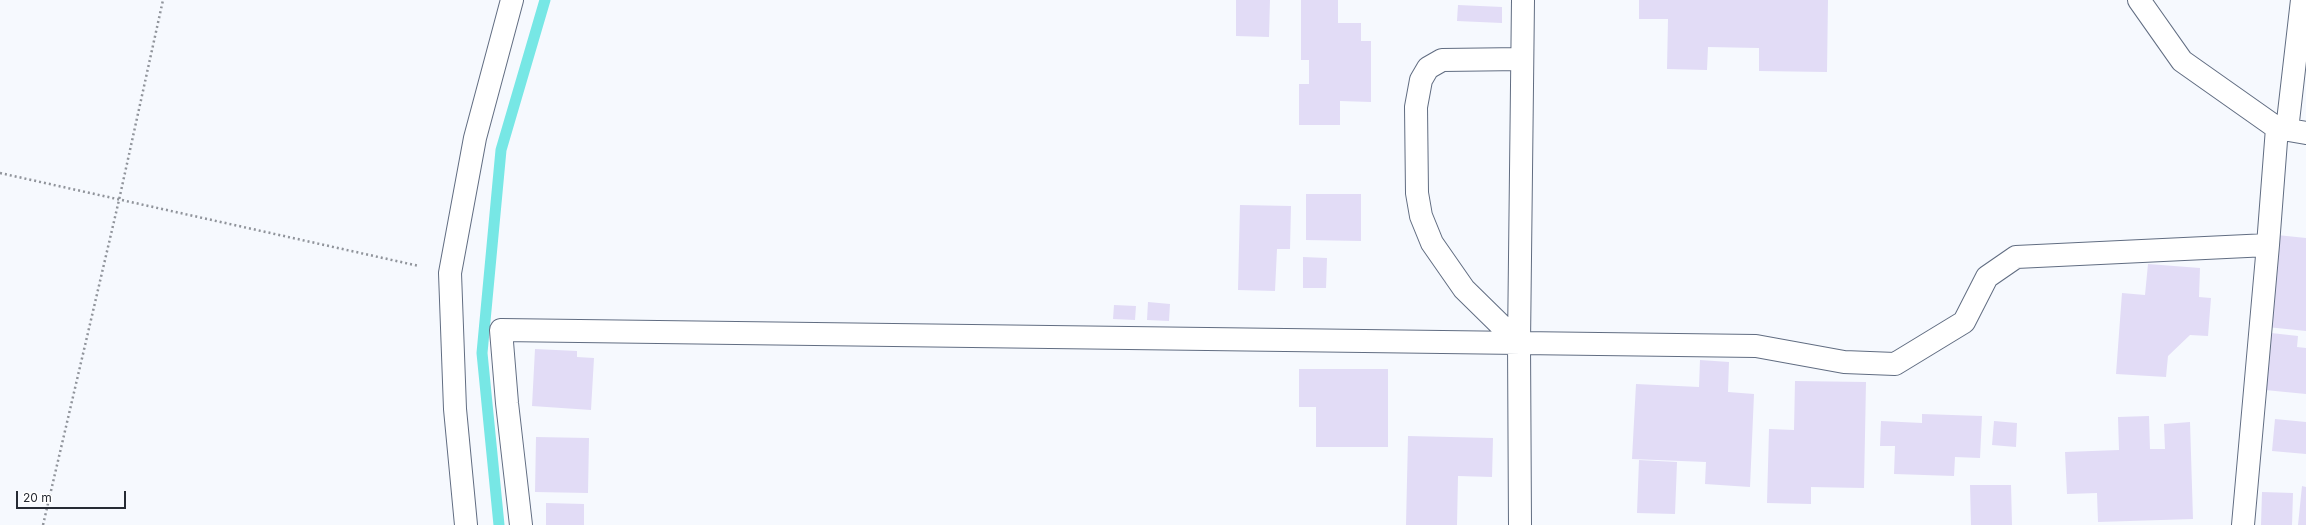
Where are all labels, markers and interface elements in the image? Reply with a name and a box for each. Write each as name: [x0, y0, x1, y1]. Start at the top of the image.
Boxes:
scale bar: [18, 483, 128, 509]
text: 20 m: [23, 490, 52, 505]

